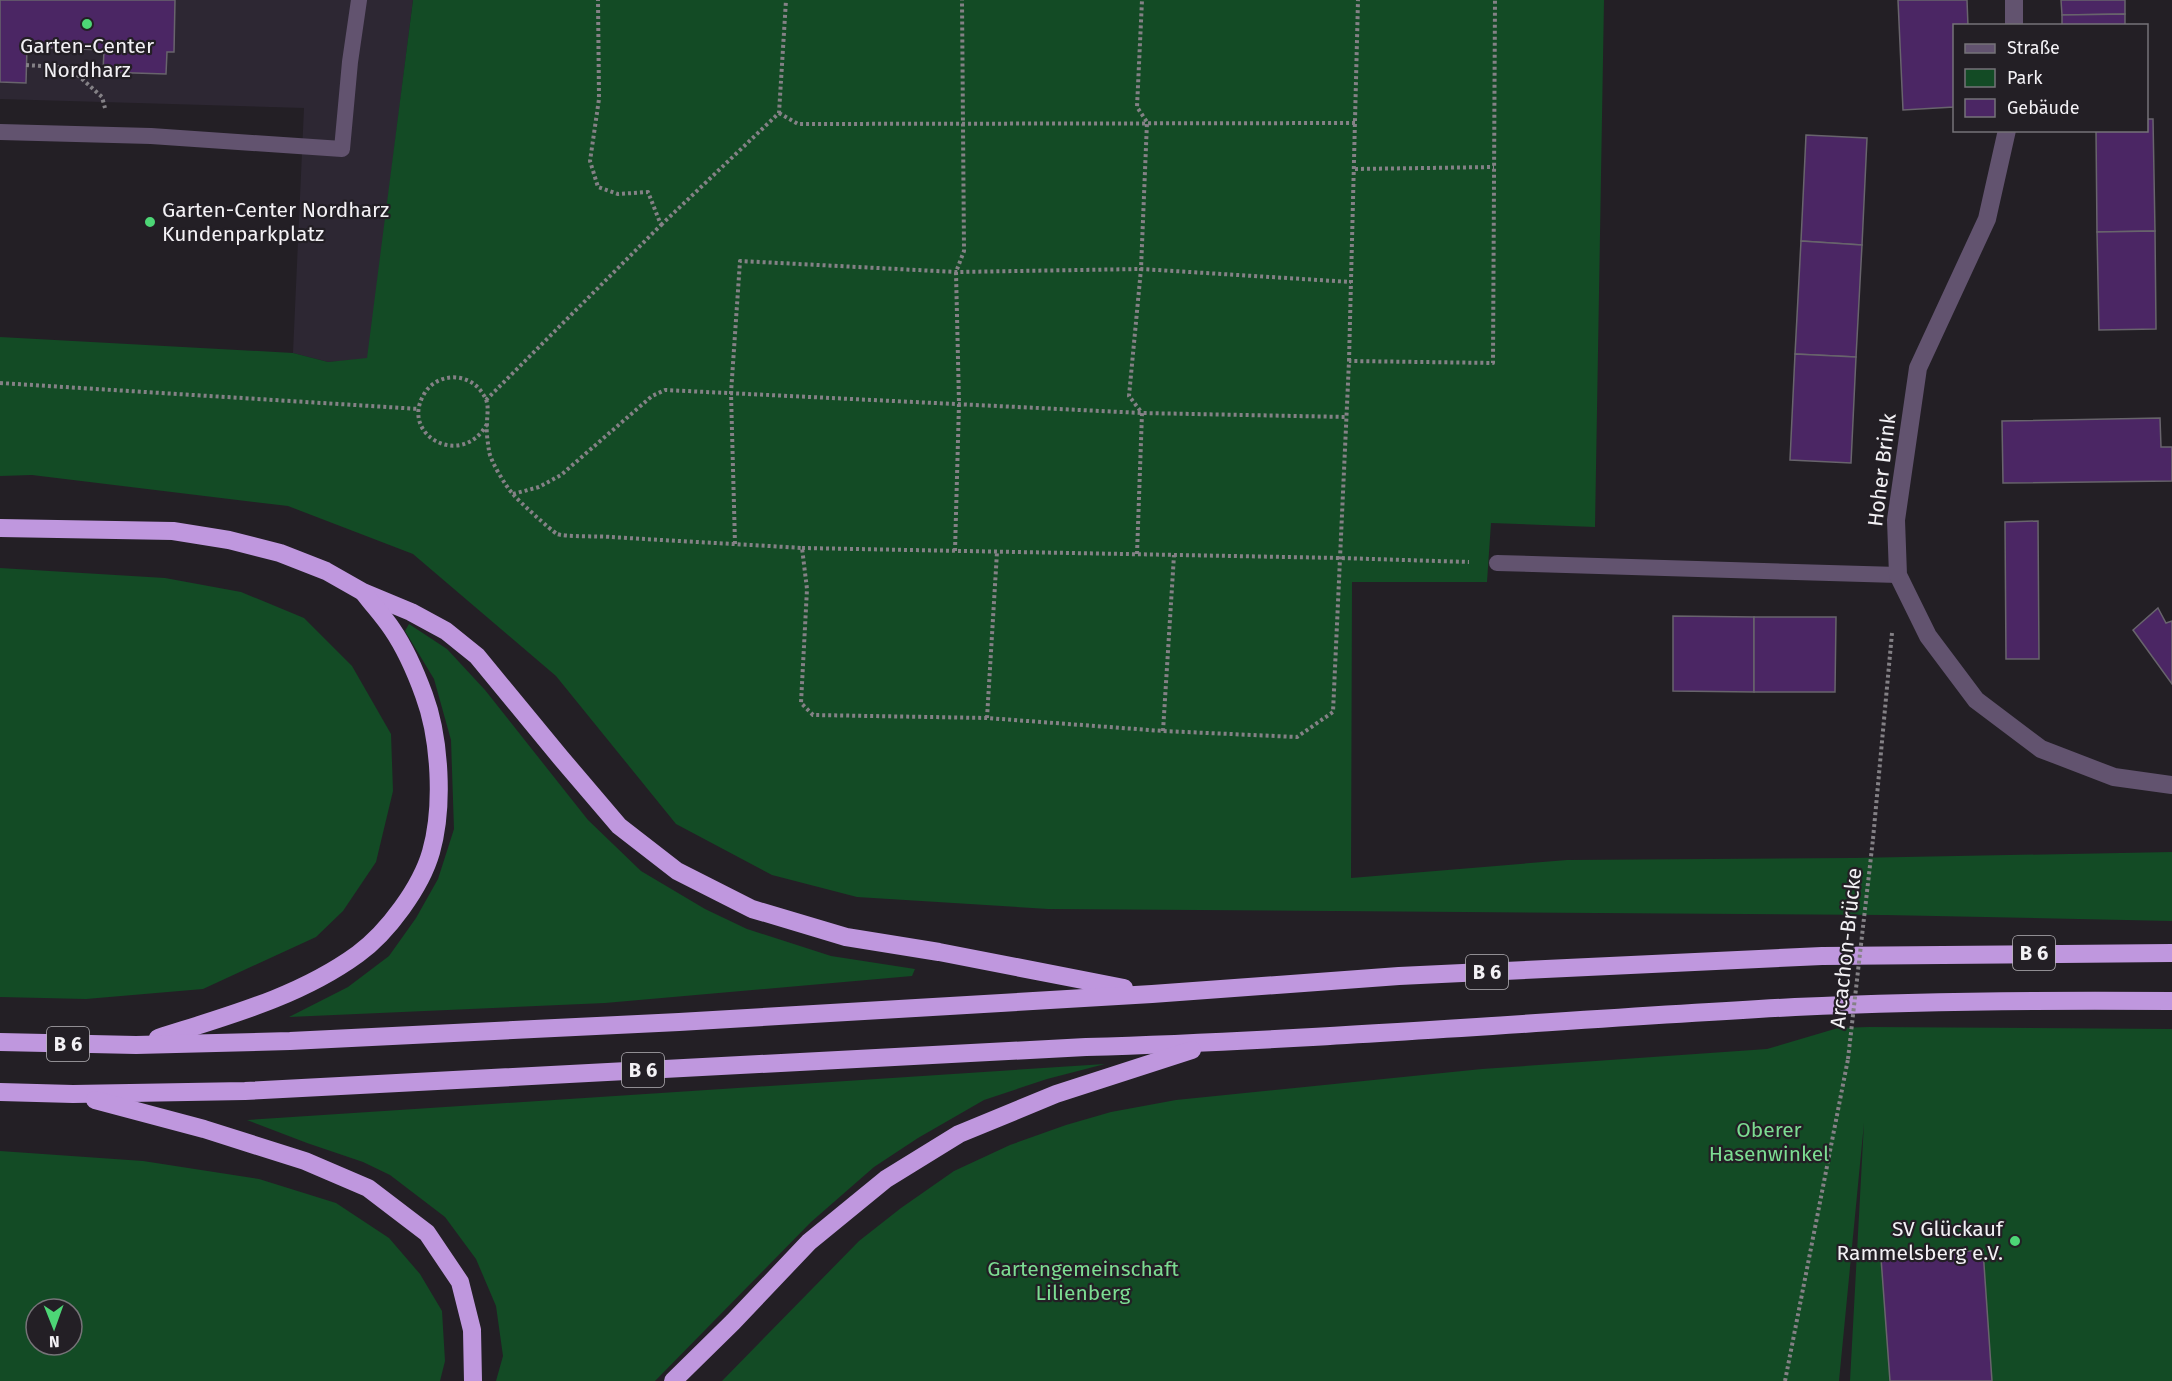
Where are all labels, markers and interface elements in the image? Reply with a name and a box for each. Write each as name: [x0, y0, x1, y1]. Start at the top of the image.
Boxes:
marker: Garten-Center Nordharz: [80, 17, 94, 31]
legend: [1953, 24, 2148, 132]
place label: Garten-Center Nordharz: [20, 33, 154, 83]
text: Straße: [2007, 37, 2060, 59]
text: Park: [2007, 67, 2043, 89]
text: Gebäude: [2007, 97, 2080, 119]
place label: Garten-Center Nordharz Kundenparkplatz: [162, 197, 389, 247]
marker: Garten-Center Nordharz Kundenparkplatz: [143, 215, 157, 229]
street label: Hoher Brink: [1862, 412, 1902, 528]
street label: Arcachon-Brücke: [1825, 866, 1867, 1030]
road number: B 6: [2013, 936, 2055, 970]
road number: B 6: [1466, 955, 1508, 989]
road number: B 6: [47, 1027, 89, 1061]
road number: B 6: [622, 1053, 664, 1087]
park label: Oberer Hasenwinkel: [1709, 1117, 1829, 1167]
place label: SV Glückauf Rammelsberg e.V.: [1837, 1216, 2005, 1266]
marker: SV Glückauf Rammelsberg e.V.: [2008, 1234, 2022, 1248]
park label: Gartengemeinschaft Lilienberg: [987, 1256, 1179, 1306]
north arrow: [24, 1297, 84, 1357]
text: N: [49, 1332, 60, 1351]

